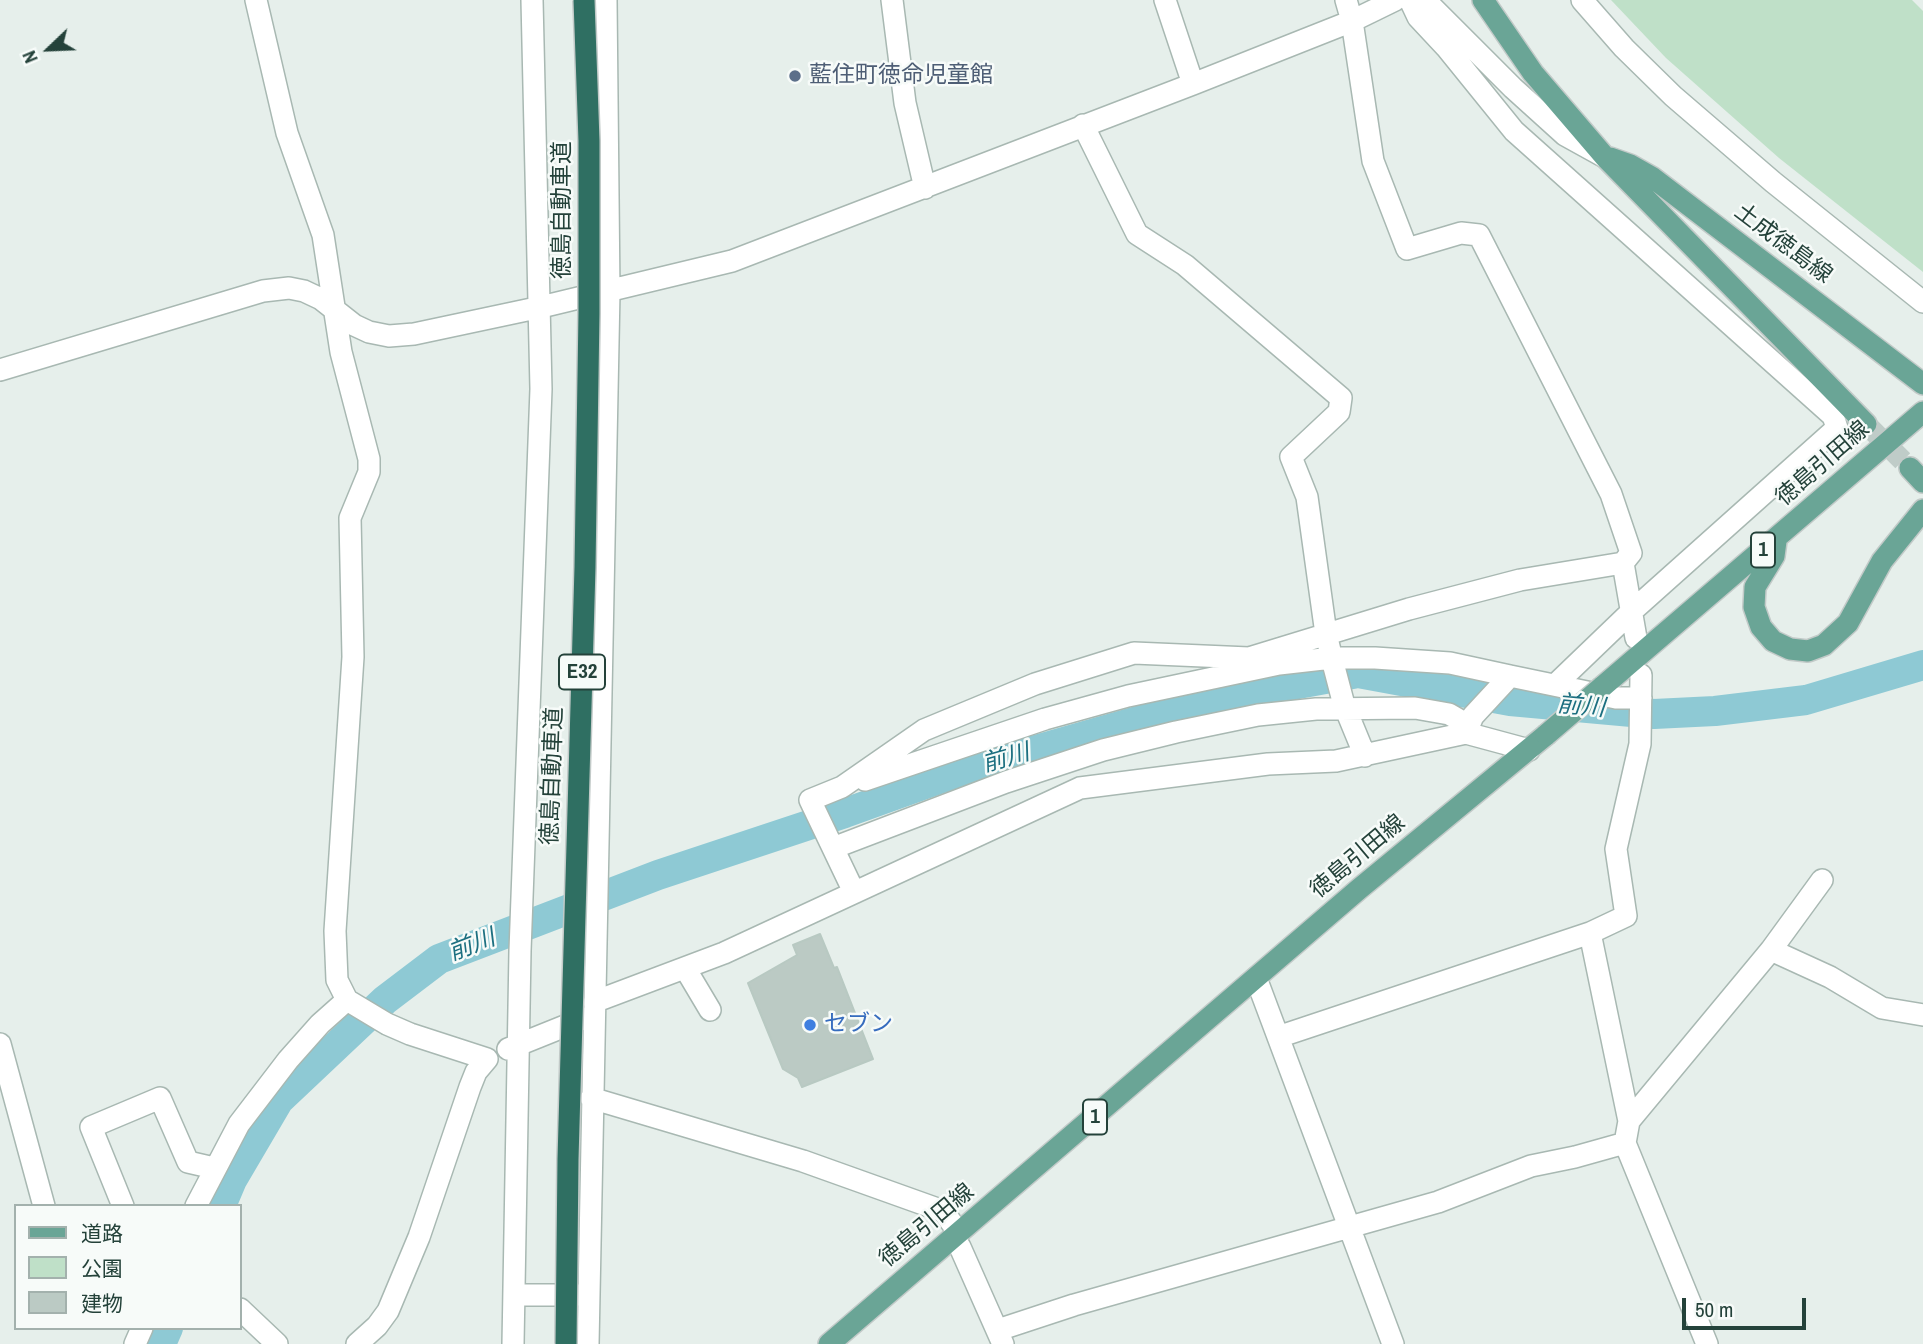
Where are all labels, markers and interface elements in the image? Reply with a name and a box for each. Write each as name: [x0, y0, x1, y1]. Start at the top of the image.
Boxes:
north arrow: [14, 14, 84, 84]
text: N: [16, 47, 44, 67]
place label: 藍住町徳命児童館: [809, 62, 993, 90]
marker: 藍住町徳命児童館: [787, 68, 803, 84]
street label: 徳島自動車道: [549, 141, 577, 279]
street label: 土成徳島線: [1729, 198, 1837, 290]
street label: 徳島引田線: [1771, 416, 1875, 512]
road number: 1: [1751, 532, 1775, 568]
road number: E32: [559, 654, 605, 690]
water label: 前川: [1556, 691, 1606, 723]
street label: 徳島自動車道: [537, 707, 569, 845]
water label: 前川: [979, 739, 1033, 779]
street label: 徳島引田線: [1305, 809, 1411, 905]
water label: 前川: [444, 924, 500, 968]
place label: セブン: [824, 1011, 893, 1039]
marker: セブン: [802, 1017, 818, 1033]
road number: 1: [1083, 1100, 1107, 1134]
street label: 徳島引田線: [874, 1178, 980, 1274]
legend: [14, 1204, 242, 1330]
text: 道路: [81, 1219, 123, 1248]
text: 公園: [81, 1254, 123, 1283]
scale bar: [1685, 1284, 1809, 1328]
text: 建物: [81, 1289, 123, 1318]
text: 50 m: [1695, 1295, 1733, 1324]

